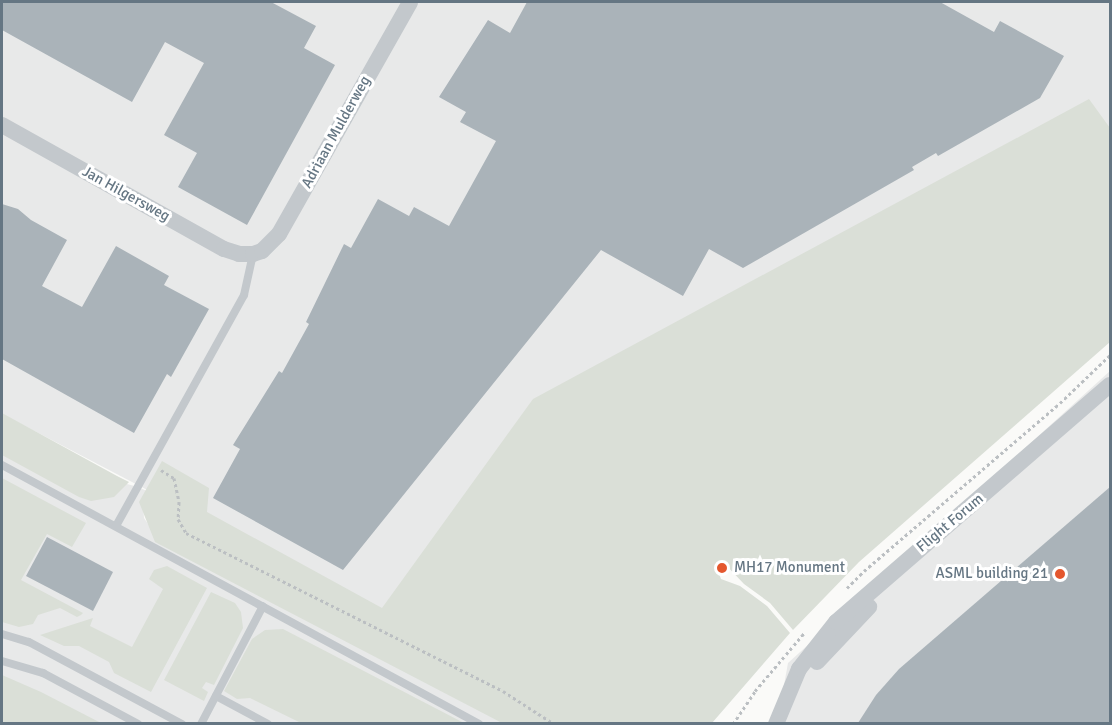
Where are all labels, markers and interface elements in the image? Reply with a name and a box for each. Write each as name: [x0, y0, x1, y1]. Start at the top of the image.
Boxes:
street label: Adriaan Mulderweg: [298, 73, 374, 191]
street label: Jan Hilgersweg: [79, 162, 173, 226]
street label: Flight Forum: [913, 490, 987, 556]
place label: MH17 Monument: [734, 559, 845, 577]
marker: MH17 Monument: [715, 561, 729, 575]
place label: ASML building 21: [936, 565, 1048, 583]
marker: ASML building 21: [1053, 567, 1067, 581]

